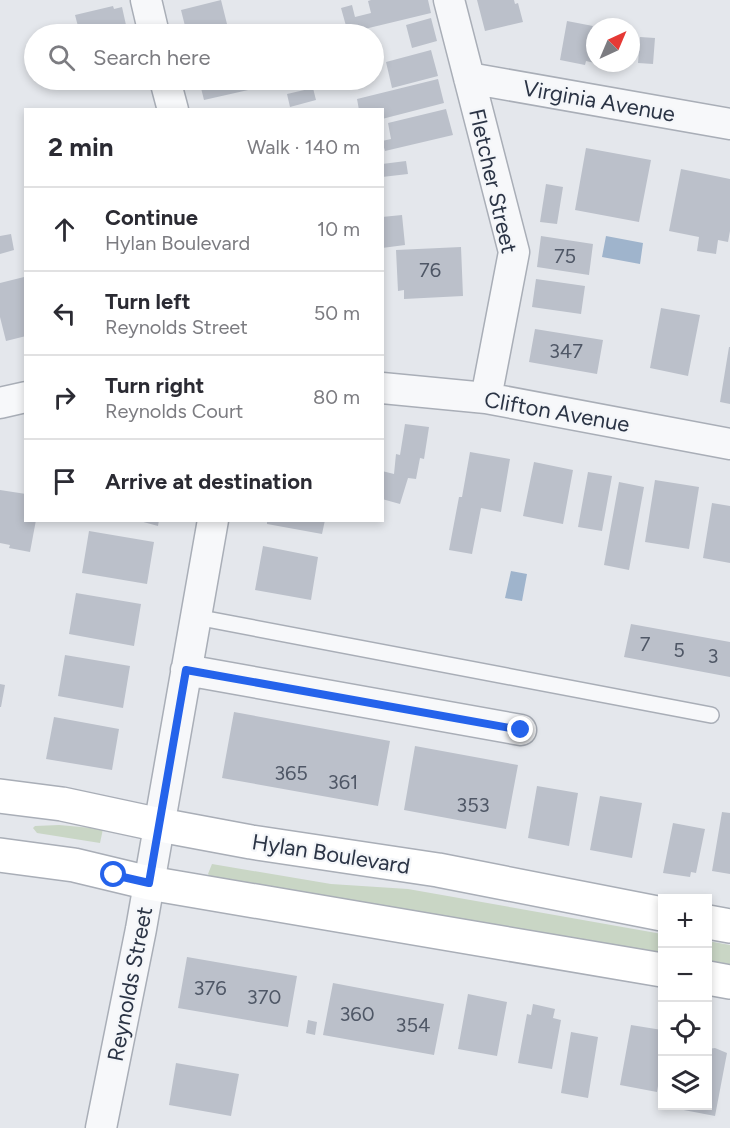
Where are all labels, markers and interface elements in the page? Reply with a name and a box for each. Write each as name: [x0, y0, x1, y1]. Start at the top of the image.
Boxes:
north arrow: [586, 18, 640, 72]
search box: [24, 24, 384, 90]
icon: search: [45, 41, 78, 74]
text: Search here: [93, 44, 211, 71]
street label: Virginia Avenue: [521, 74, 677, 128]
street label: Fletcher Street: [463, 106, 523, 256]
text: 2 min: [48, 131, 114, 163]
text: Walk · 140 m: [247, 135, 360, 159]
text: Continue: [105, 204, 198, 231]
icon: ahead: [48, 213, 81, 246]
text: 10 m: [317, 217, 360, 241]
text: Hylan Boulevard: [105, 231, 250, 255]
house number: 75: [554, 244, 576, 268]
house number: 76: [419, 258, 441, 282]
text: Turn left: [105, 288, 191, 315]
icon: left: [48, 297, 81, 330]
text: 50 m: [314, 301, 360, 325]
text: Reynolds Street: [105, 315, 248, 339]
house number: 347: [549, 339, 583, 363]
text: Turn right: [105, 372, 204, 399]
icon: right: [48, 381, 81, 414]
text: 80 m: [313, 385, 360, 409]
street label: Clifton Avenue: [482, 386, 632, 438]
text: Reynolds Court: [105, 399, 243, 423]
icon: arrive: [48, 465, 81, 498]
text: Arrive at destination: [105, 468, 313, 495]
house number: 7: [640, 632, 651, 656]
house number: 5: [673, 638, 685, 662]
house number: 3: [708, 644, 718, 668]
route end: [507, 716, 533, 742]
house number: 365: [274, 761, 308, 785]
house number: 361: [328, 770, 358, 794]
house number: 353: [456, 793, 490, 817]
street label: Hylan Boulevard: [250, 828, 412, 880]
route start: [100, 861, 126, 887]
map controls: [658, 894, 712, 1110]
button: +: [658, 894, 712, 948]
street label: Reynolds Street: [102, 904, 158, 1064]
button: −: [658, 948, 712, 1002]
house number: 376: [194, 976, 226, 1000]
house number: 370: [247, 985, 281, 1009]
house number: 360: [339, 1002, 375, 1026]
button: locate: [658, 1002, 712, 1056]
house number: 354: [396, 1013, 430, 1037]
button: layers: [658, 1056, 712, 1110]

